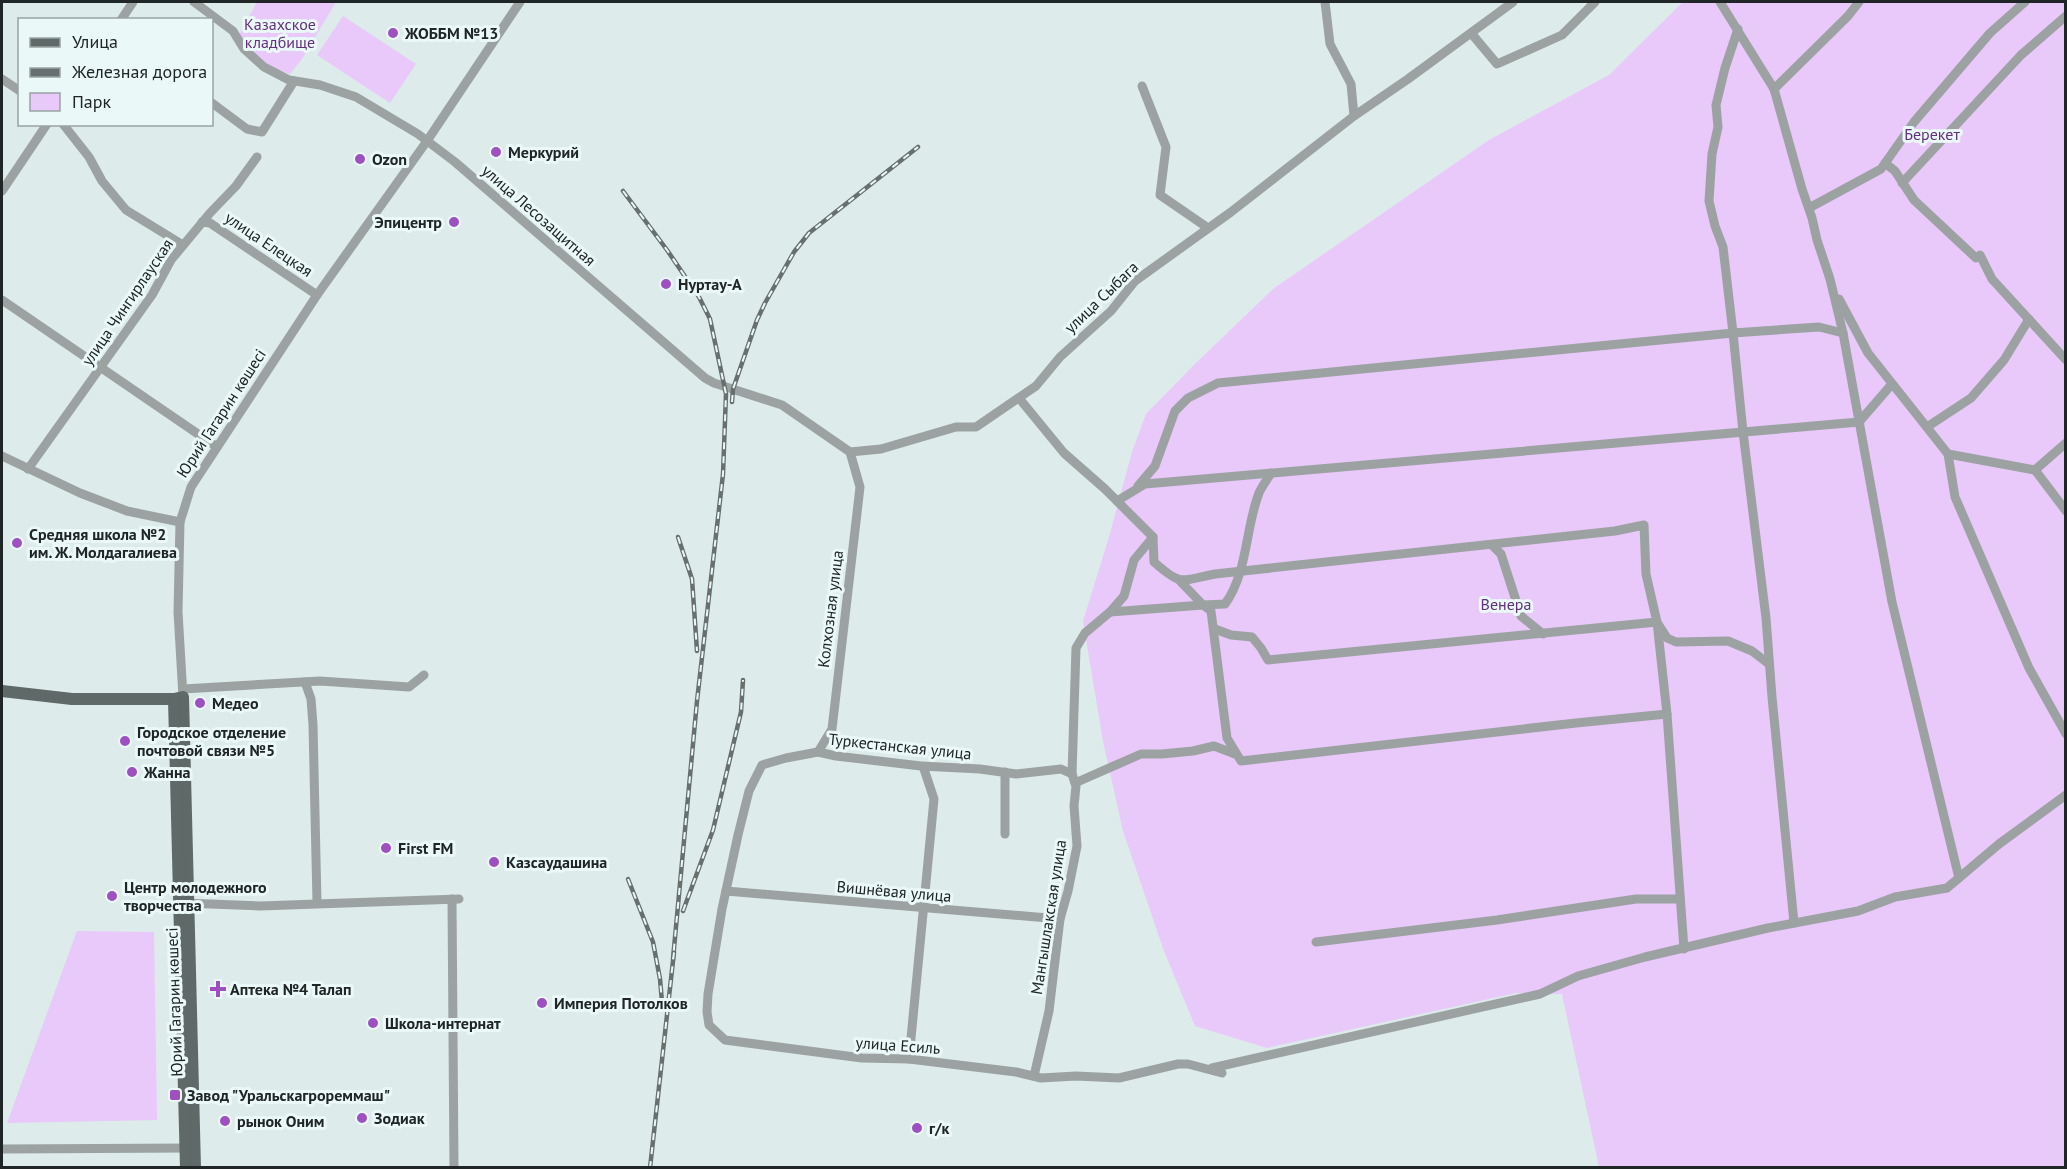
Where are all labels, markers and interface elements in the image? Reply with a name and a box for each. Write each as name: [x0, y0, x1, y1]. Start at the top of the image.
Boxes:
park label: Казахское кладбище: [244, 14, 316, 52]
legend: [18, 18, 213, 126]
place label: ЖОББМ №13: [404, 23, 498, 43]
marker: ЖОББМ №13: [386, 26, 400, 40]
text: Улица: [72, 30, 118, 53]
text: Железная дорога: [71, 60, 207, 83]
text: Парк: [72, 90, 112, 113]
park label: Берекет: [1904, 124, 1960, 144]
place label: Меркурий: [508, 142, 579, 162]
marker: Меркурий: [489, 145, 503, 159]
place label: Ozon: [372, 149, 407, 169]
marker: Ozon: [353, 152, 367, 166]
street label: улица Лесозащитная: [478, 160, 600, 270]
street label: улица Елецкая: [221, 207, 317, 281]
place label: Эпицентр: [375, 212, 442, 232]
marker: Эпицентр: [447, 215, 461, 229]
street label: улица Чингирлауская: [77, 235, 177, 369]
street label: улица Сыбага: [1060, 257, 1142, 337]
place label: Нуртау-А: [678, 274, 742, 294]
marker: Нуртау-А: [659, 277, 673, 291]
street label: Юрий Гагарин көшесі: [172, 345, 270, 481]
place label: Средняя школа №2 им. Ж. Молдагалиева: [29, 524, 177, 562]
marker: Средняя школа №2 им. Ж. Молдагалиева: [10, 536, 24, 550]
street label: Колхозная улица: [813, 549, 847, 669]
park label: Венера: [1481, 594, 1531, 614]
place label: Медео: [212, 693, 259, 713]
marker: Медео: [193, 696, 207, 710]
place label: Городское отделение почтовой связи №5: [137, 722, 286, 760]
street label: Туркестанская улица: [828, 729, 972, 763]
marker: Городское отделение почтовой связи №5: [118, 734, 132, 748]
place label: Жанна: [143, 762, 191, 782]
marker: Жанна: [125, 765, 139, 779]
place label: First FM: [398, 838, 453, 858]
street label: Мангышлакская улица: [1026, 838, 1070, 996]
marker: First FM: [379, 841, 393, 855]
place label: Казсаудашина: [506, 852, 607, 872]
marker: Казсаудашина: [487, 855, 501, 869]
street label: Вишнёвая улица: [836, 876, 952, 906]
place label: Центр молодежного творчества: [124, 877, 267, 915]
marker: Центр молодежного творчества: [105, 889, 119, 903]
street label: Юрий Гагарин көшесі: [161, 927, 187, 1077]
place label: Аптека №4 Талап: [230, 979, 351, 999]
marker: Аптека №4 Талап: [211, 982, 225, 996]
place label: Империя Потолков: [554, 993, 688, 1013]
marker: Империя Потолков: [535, 996, 549, 1010]
place label: Школа-интернат: [385, 1013, 501, 1033]
marker: Школа-интернат: [366, 1016, 380, 1030]
street label: улица Есиль: [855, 1032, 941, 1058]
place label: Завод "Уральскагрореммаш": [187, 1085, 390, 1105]
marker: Завод "Уральскагрореммаш": [168, 1088, 182, 1102]
place label: Зодиак: [374, 1108, 425, 1128]
place label: рынок Оним: [237, 1111, 324, 1131]
marker: Зодиак: [355, 1111, 369, 1125]
marker: рынок Оним: [218, 1114, 232, 1128]
place label: г/к: [929, 1118, 950, 1138]
marker: г/к: [910, 1121, 924, 1135]

